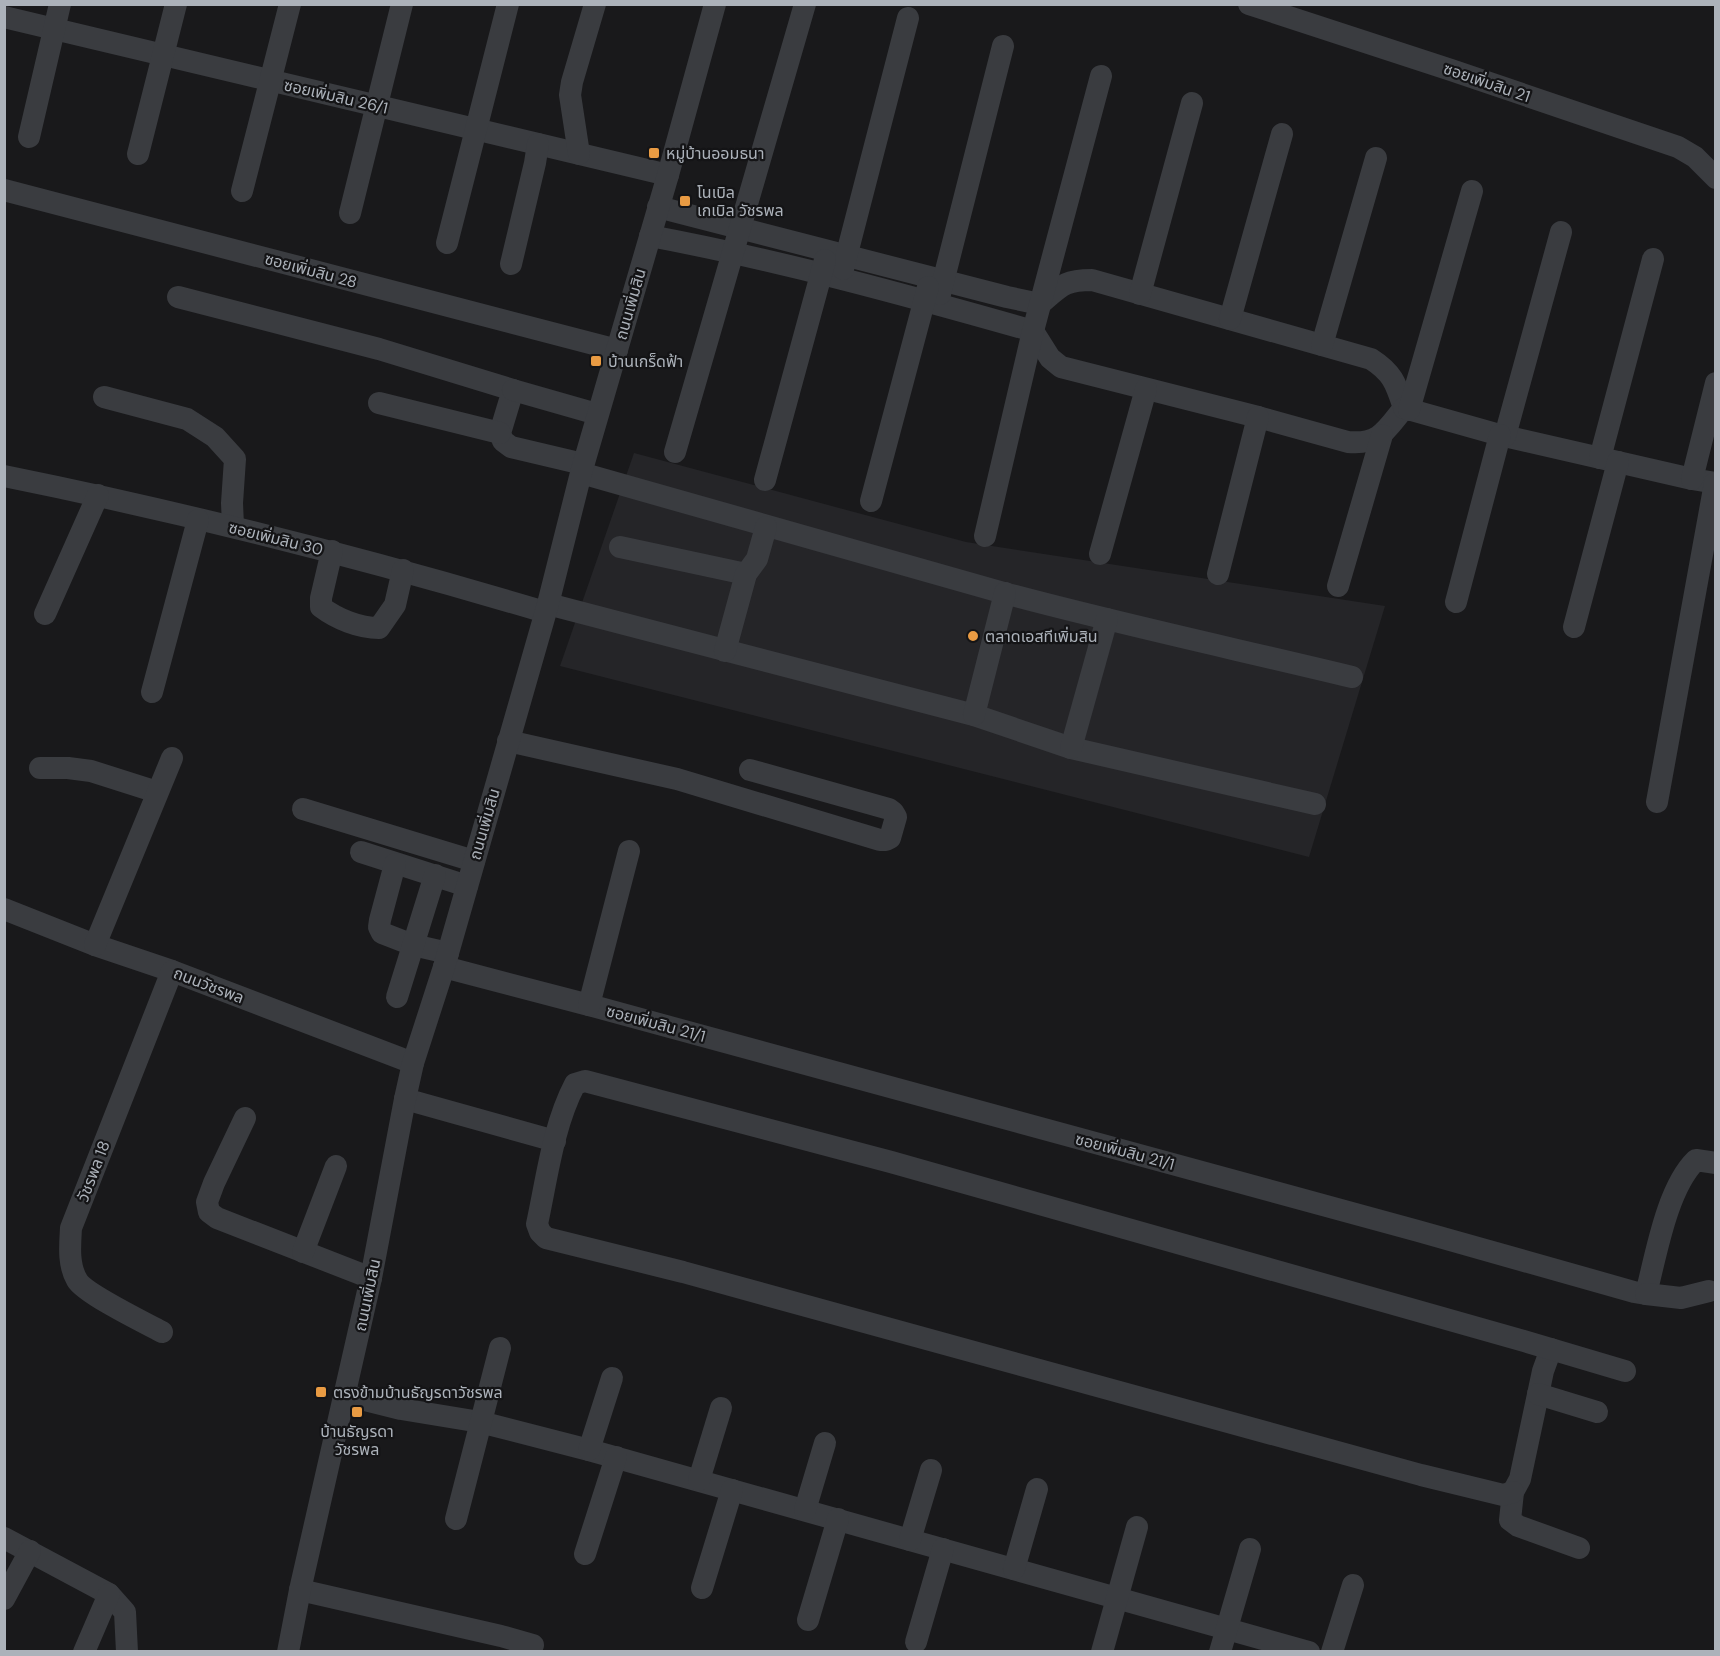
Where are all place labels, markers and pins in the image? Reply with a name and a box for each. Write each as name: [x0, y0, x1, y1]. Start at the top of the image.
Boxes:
place label: หมู่บ้านออมธนา: [666, 143, 764, 164]
marker: หมู่บ้านออมธนา: [647, 146, 661, 160]
place label: โนเบิล เกเบิล วัชรพล: [697, 182, 784, 221]
marker: โนเบิล เกเบิล วัชรพล: [678, 194, 692, 208]
place label: บ้านเกร็ดฟ้า: [608, 351, 683, 372]
marker: บ้านเกร็ดฟ้า: [589, 354, 603, 368]
place label: ตลาดเอสทีเพิ่มสิน: [985, 626, 1098, 647]
marker: ตลาดเอสทีเพิ่มสิน: [966, 629, 980, 643]
place label: ตรงข้ามบ้านธัญรดาวัชรพล: [333, 1382, 503, 1403]
marker: ตรงข้ามบ้านธัญรดาวัชรพล: [314, 1385, 328, 1399]
marker: บ้านธัญรดา วัชรพล: [350, 1405, 364, 1419]
place label: บ้านธัญรดา วัชรพล: [320, 1421, 394, 1460]

